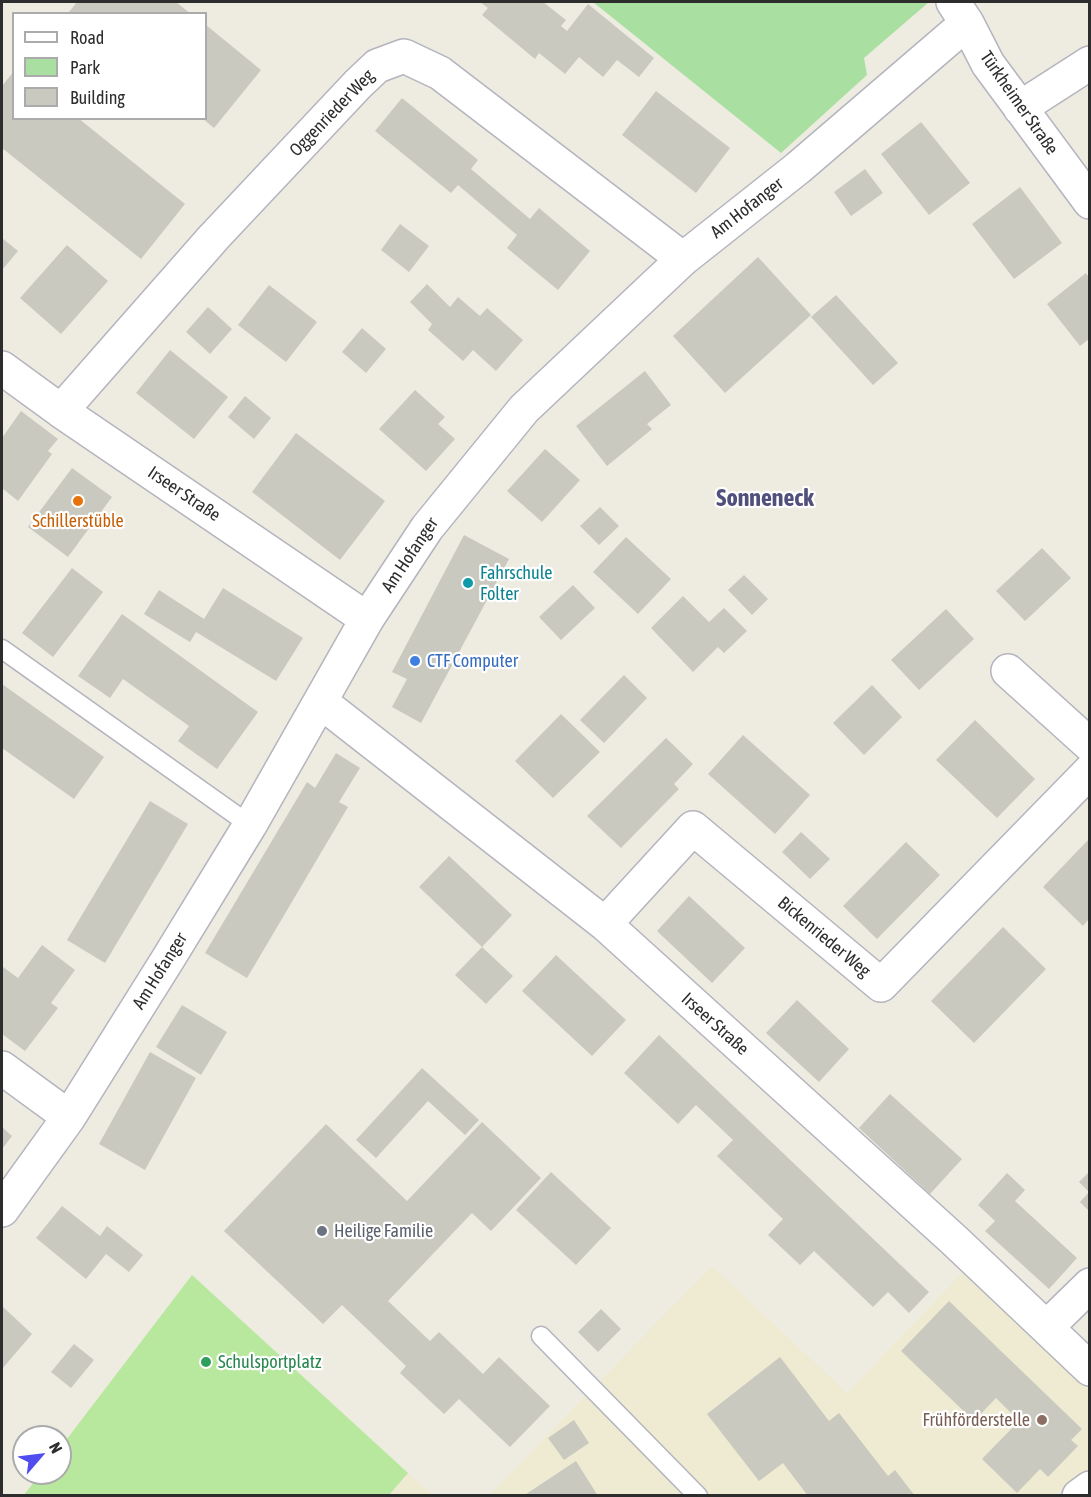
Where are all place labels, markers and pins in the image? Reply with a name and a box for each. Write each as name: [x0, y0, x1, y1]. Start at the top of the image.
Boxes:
marker: Schillerstüble: [71, 494, 85, 508]
place label: Schillerstüble: [32, 510, 124, 532]
place label: Fahrschule Folter: [480, 562, 553, 604]
marker: Fahrschule Folter: [461, 576, 475, 590]
place label: CTF Computer: [427, 650, 518, 672]
marker: CTF Computer: [408, 654, 422, 668]
place label: Heilige Familie: [334, 1220, 433, 1242]
marker: Heilige Familie: [315, 1224, 329, 1238]
place label: Schulsportplatz: [218, 1351, 321, 1373]
marker: Schulsportplatz: [199, 1355, 213, 1369]
place label: Frühförderstelle: [923, 1409, 1030, 1431]
marker: Frühförderstelle: [1035, 1413, 1049, 1427]

